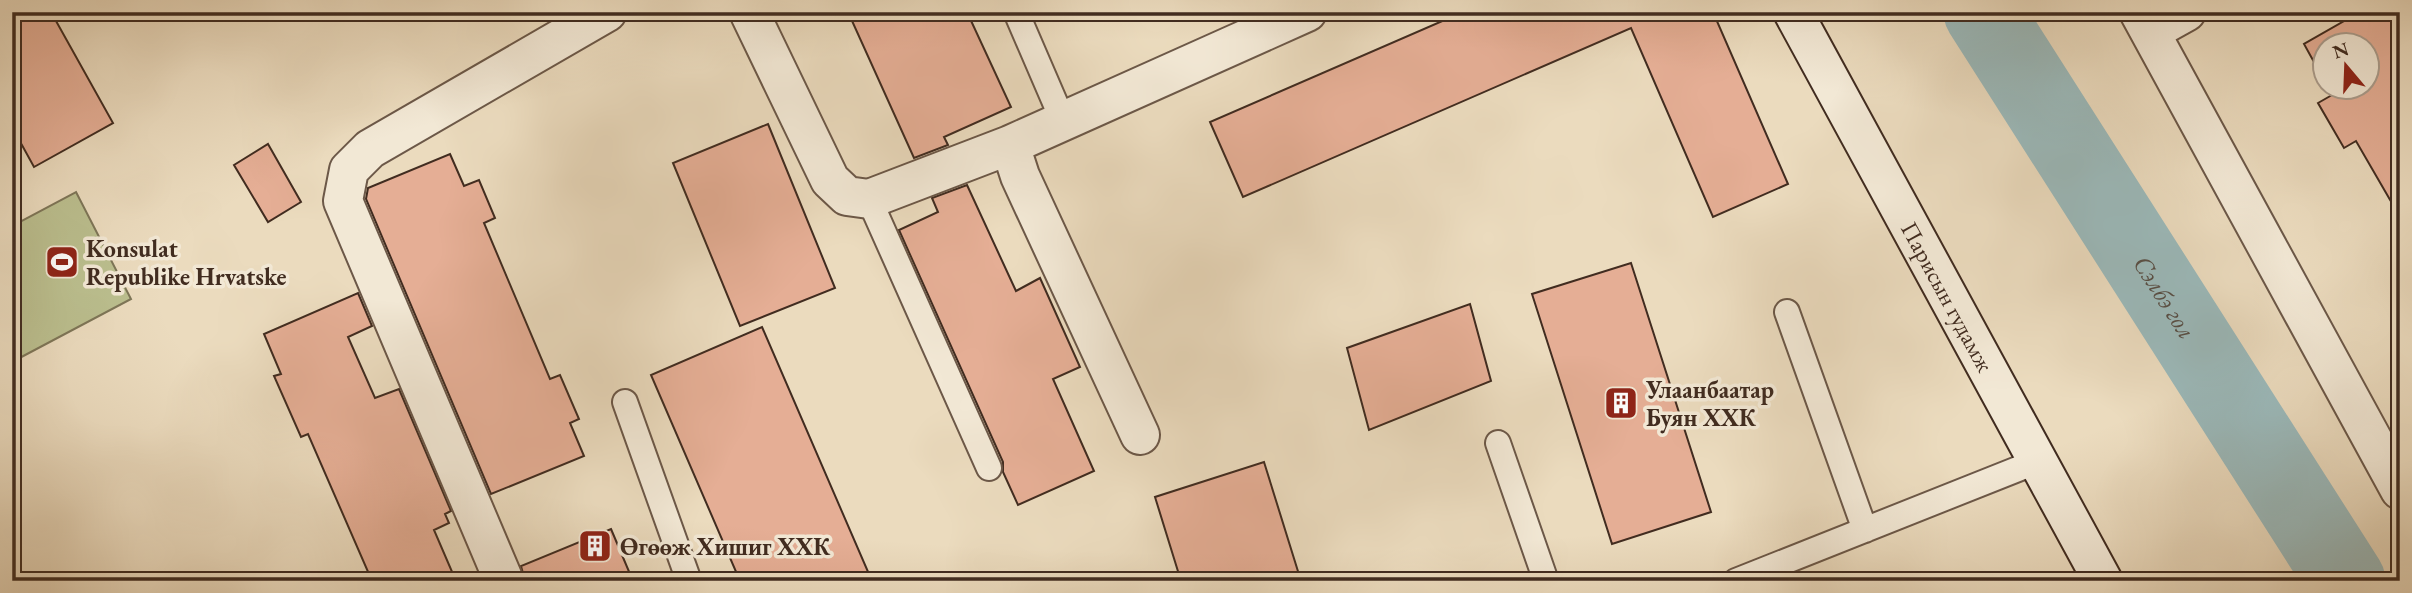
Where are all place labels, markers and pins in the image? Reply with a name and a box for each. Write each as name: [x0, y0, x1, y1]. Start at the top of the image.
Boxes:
place label: Konsulat Republike Hrvatske: [86, 233, 287, 292]
sports icon: Konsulat Republike Hrvatske: [43, 243, 81, 281]
place label: Улаанбаатар Буян ХХК: [1645, 374, 1774, 434]
building icon: Улаанбаатар Буян ХХК: [1602, 384, 1640, 422]
building icon: Өгөөж Хишиг ХХК: [576, 527, 614, 565]
place label: Өгөөж Хишиг ХХК: [620, 531, 831, 562]

